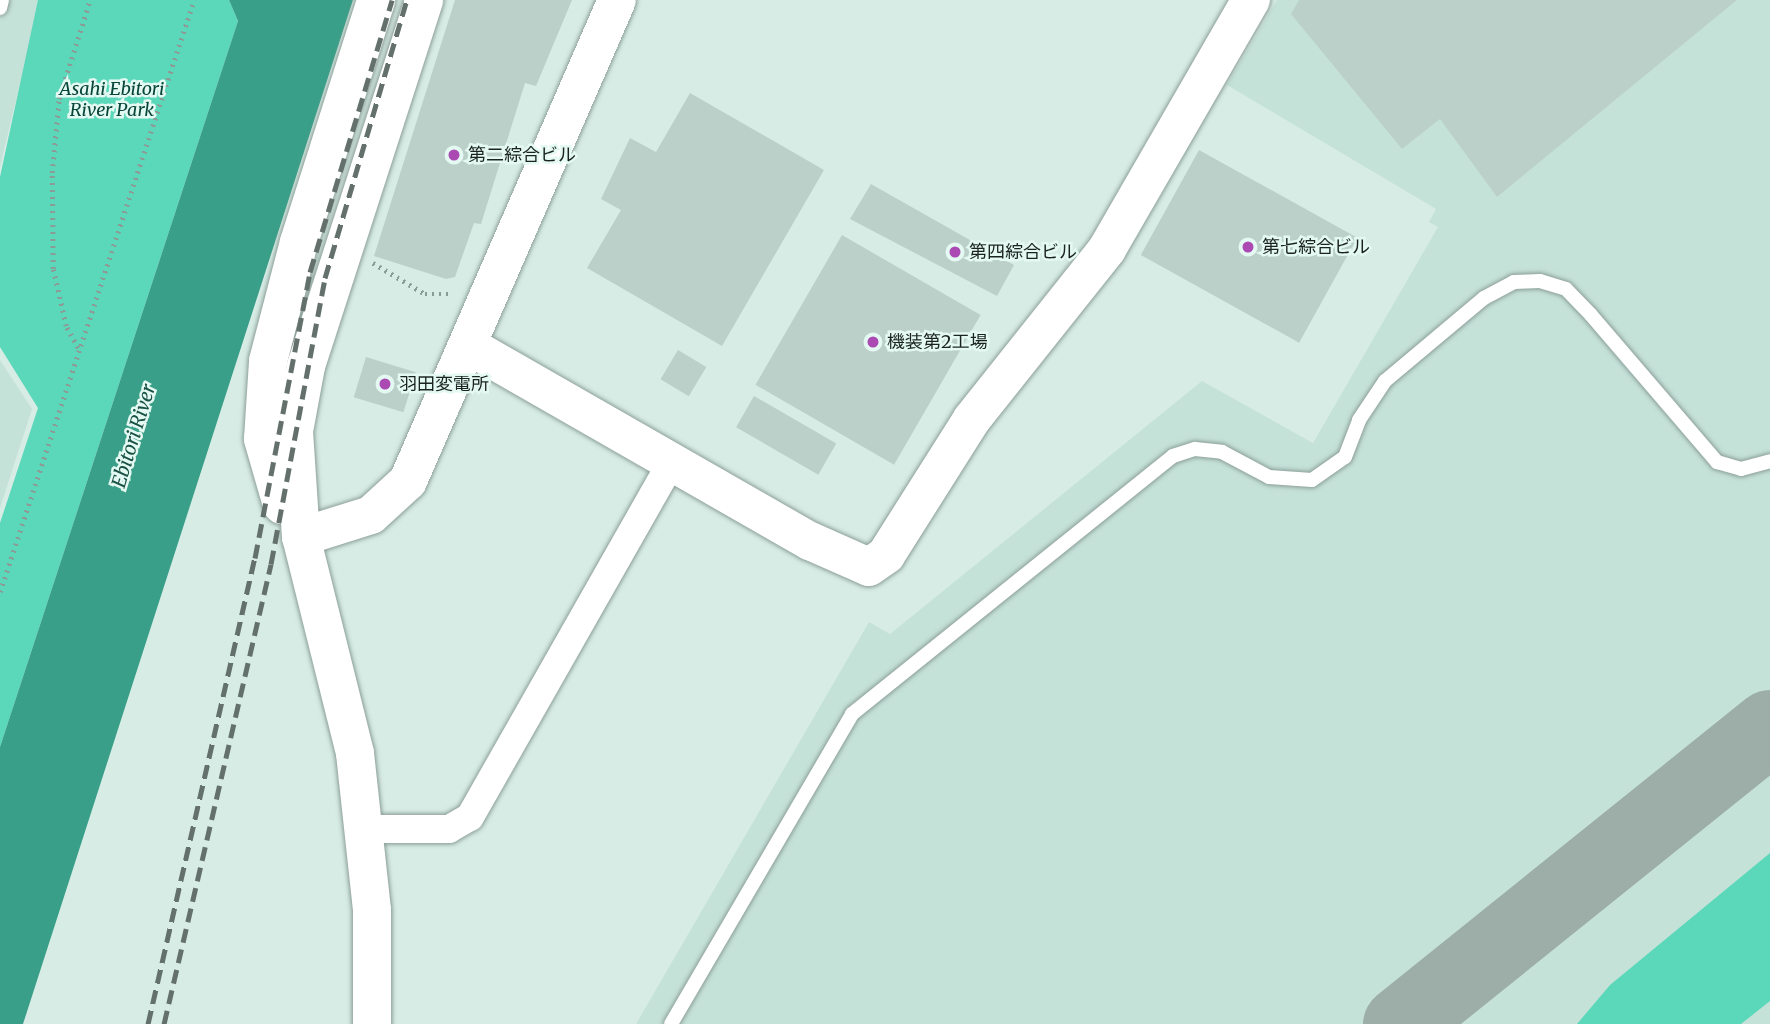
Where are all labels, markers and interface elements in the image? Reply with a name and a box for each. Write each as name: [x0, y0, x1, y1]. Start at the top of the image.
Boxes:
park label: Asahi Ebitori River Park: [60, 79, 164, 122]
place label: 第二綜合ビル: [468, 144, 576, 166]
marker: 第二綜合ビル: [446, 147, 462, 163]
place label: 第七綜合ビル: [1262, 236, 1370, 258]
marker: 第七綜合ビル: [1240, 239, 1256, 255]
place label: 第四綜合ビル: [969, 241, 1077, 263]
marker: 第四綜合ビル: [947, 244, 963, 260]
place label: 機装第2工場: [887, 331, 988, 353]
marker: 機装第2工場: [865, 334, 881, 350]
place label: 羽田変電所: [399, 373, 489, 395]
marker: 羽田変電所: [377, 376, 393, 392]
water label: Ebitori River: [107, 382, 161, 490]

